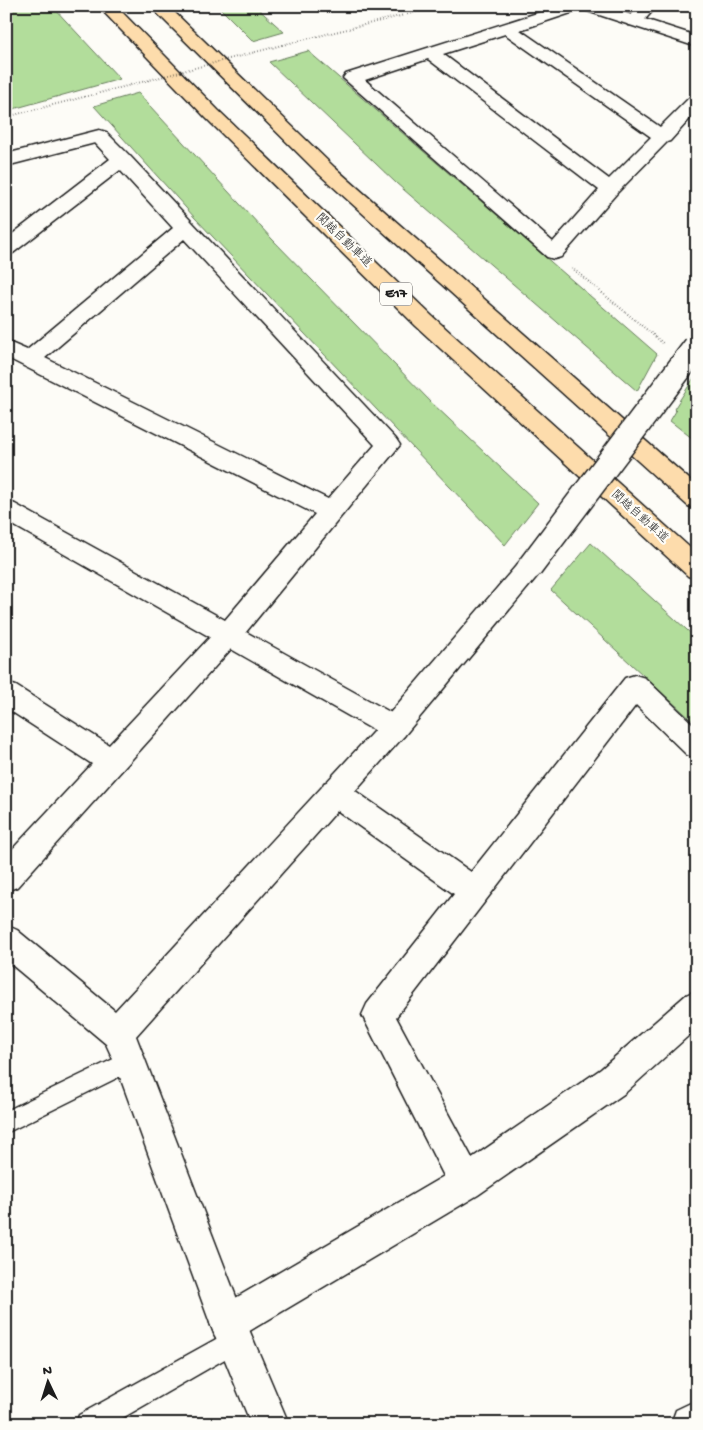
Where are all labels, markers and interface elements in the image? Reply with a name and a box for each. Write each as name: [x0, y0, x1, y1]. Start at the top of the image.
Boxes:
street label: 関越自動車道: [312, 210, 374, 271]
road number: E17: [380, 282, 412, 306]
street label: 関越自動車道: [608, 487, 671, 546]
north arrow: [22, 1358, 72, 1408]
text: N: [42, 1363, 52, 1380]

